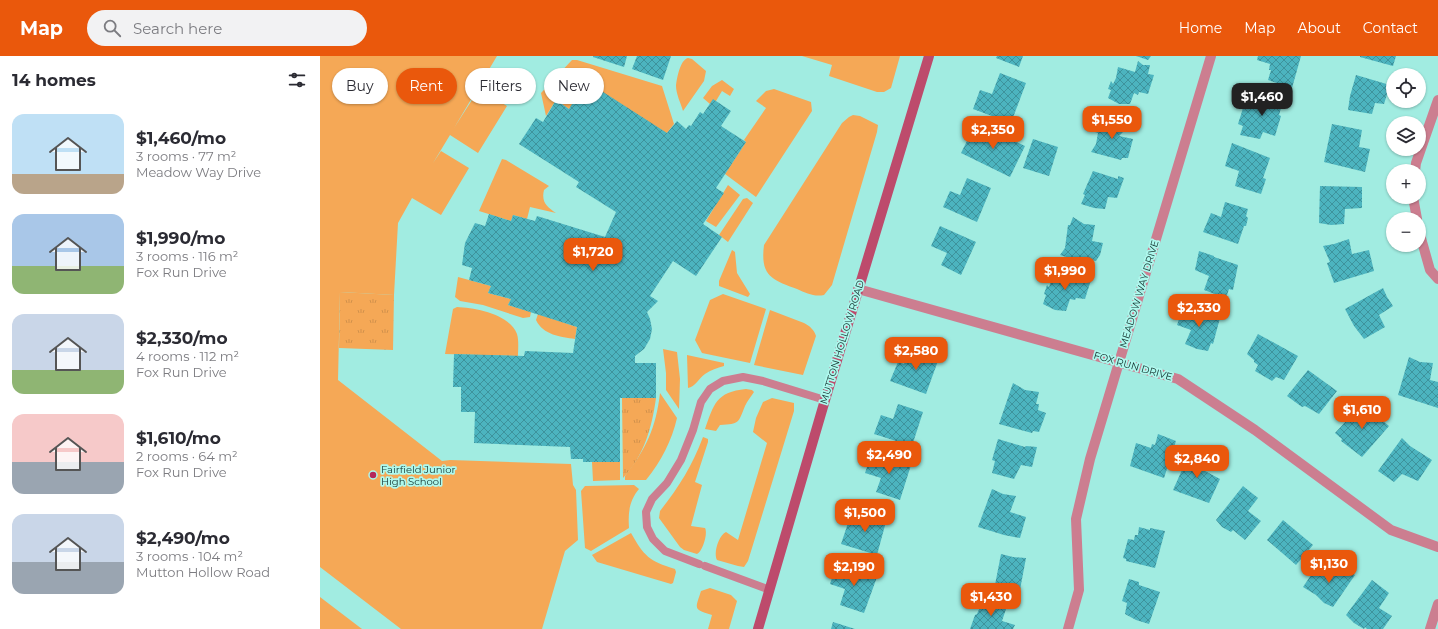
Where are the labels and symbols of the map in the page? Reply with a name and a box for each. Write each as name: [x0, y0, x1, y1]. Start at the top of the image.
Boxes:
pin: $1,460: [1229, 83, 1295, 117]
pin: $1,550: [1079, 106, 1145, 140]
pin: $2,350: [960, 116, 1026, 150]
pin: $1,720: [560, 238, 626, 272]
street label: MEADOW WAY DRIVE: [1116, 238, 1162, 349]
pin: $1,990: [1032, 257, 1098, 291]
street label: MUTTON HOLLOW ROAD: [817, 278, 867, 406]
pin: $2,330: [1166, 294, 1232, 328]
pin: $2,580: [883, 337, 949, 371]
street label: FOX RUN DRIVE: [1092, 349, 1174, 384]
pin: $1,610: [1329, 396, 1395, 430]
pin: $2,490: [856, 441, 922, 475]
pin: $2,840: [1164, 445, 1230, 479]
place label: Fairfield Junior High School: [381, 463, 456, 488]
marker: Fairfield Junior High School: [368, 470, 378, 480]
pin: $1,500: [832, 499, 898, 533]
pin: $1,130: [1296, 550, 1362, 584]
pin: $2,190: [821, 553, 887, 587]
pin: $1,430: [958, 583, 1024, 617]

